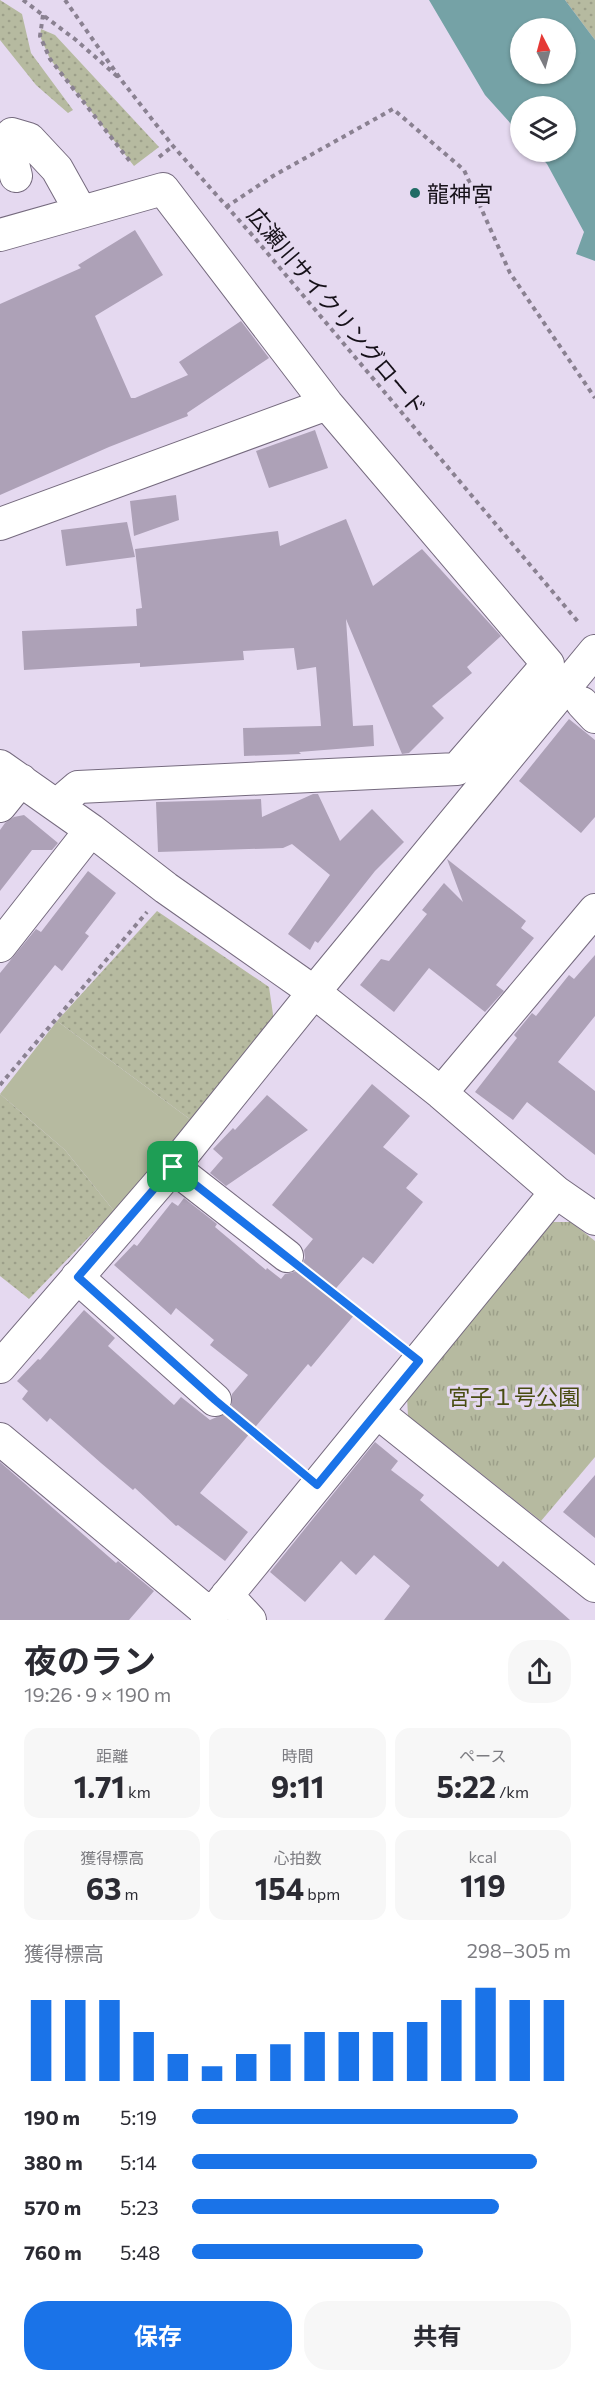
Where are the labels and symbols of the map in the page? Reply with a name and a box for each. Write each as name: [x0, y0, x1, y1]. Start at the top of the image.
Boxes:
north arrow: [510, 18, 576, 84]
place label: 龍神宮: [427, 180, 493, 207]
marker: 龍神宮: [408, 186, 422, 200]
street label: 広瀬川サイクリングロード: [242, 201, 432, 421]
pin: [147, 1141, 198, 1192]
park label: 宮子１号公園: [448, 1383, 580, 1410]

